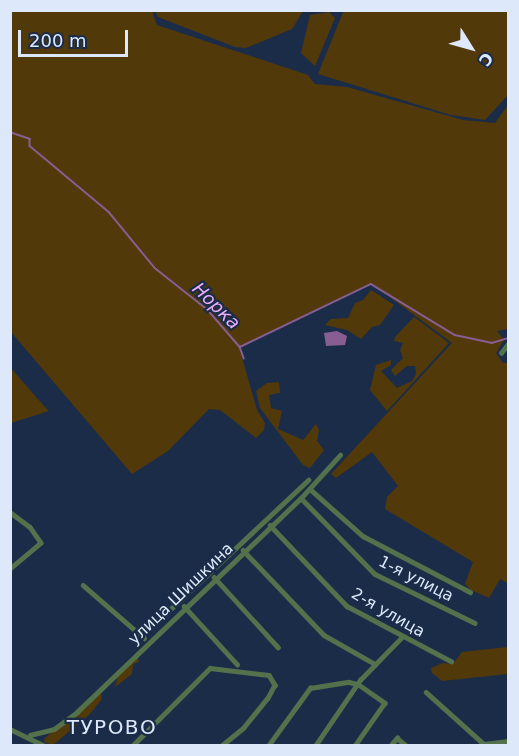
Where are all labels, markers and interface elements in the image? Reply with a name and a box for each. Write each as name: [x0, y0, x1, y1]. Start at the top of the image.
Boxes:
scale bar: [21, 18, 130, 56]
north arrow: [441, 18, 501, 78]
text: 200 m: [29, 30, 87, 51]
text: С: [475, 49, 497, 70]
water label: Норка: [188, 278, 244, 334]
street label: улица Шишкина: [125, 539, 237, 649]
street label: 1-я улица: [375, 552, 457, 606]
street label: 2-я улица: [348, 584, 428, 642]
district label: ТУРОВО: [67, 715, 157, 739]

